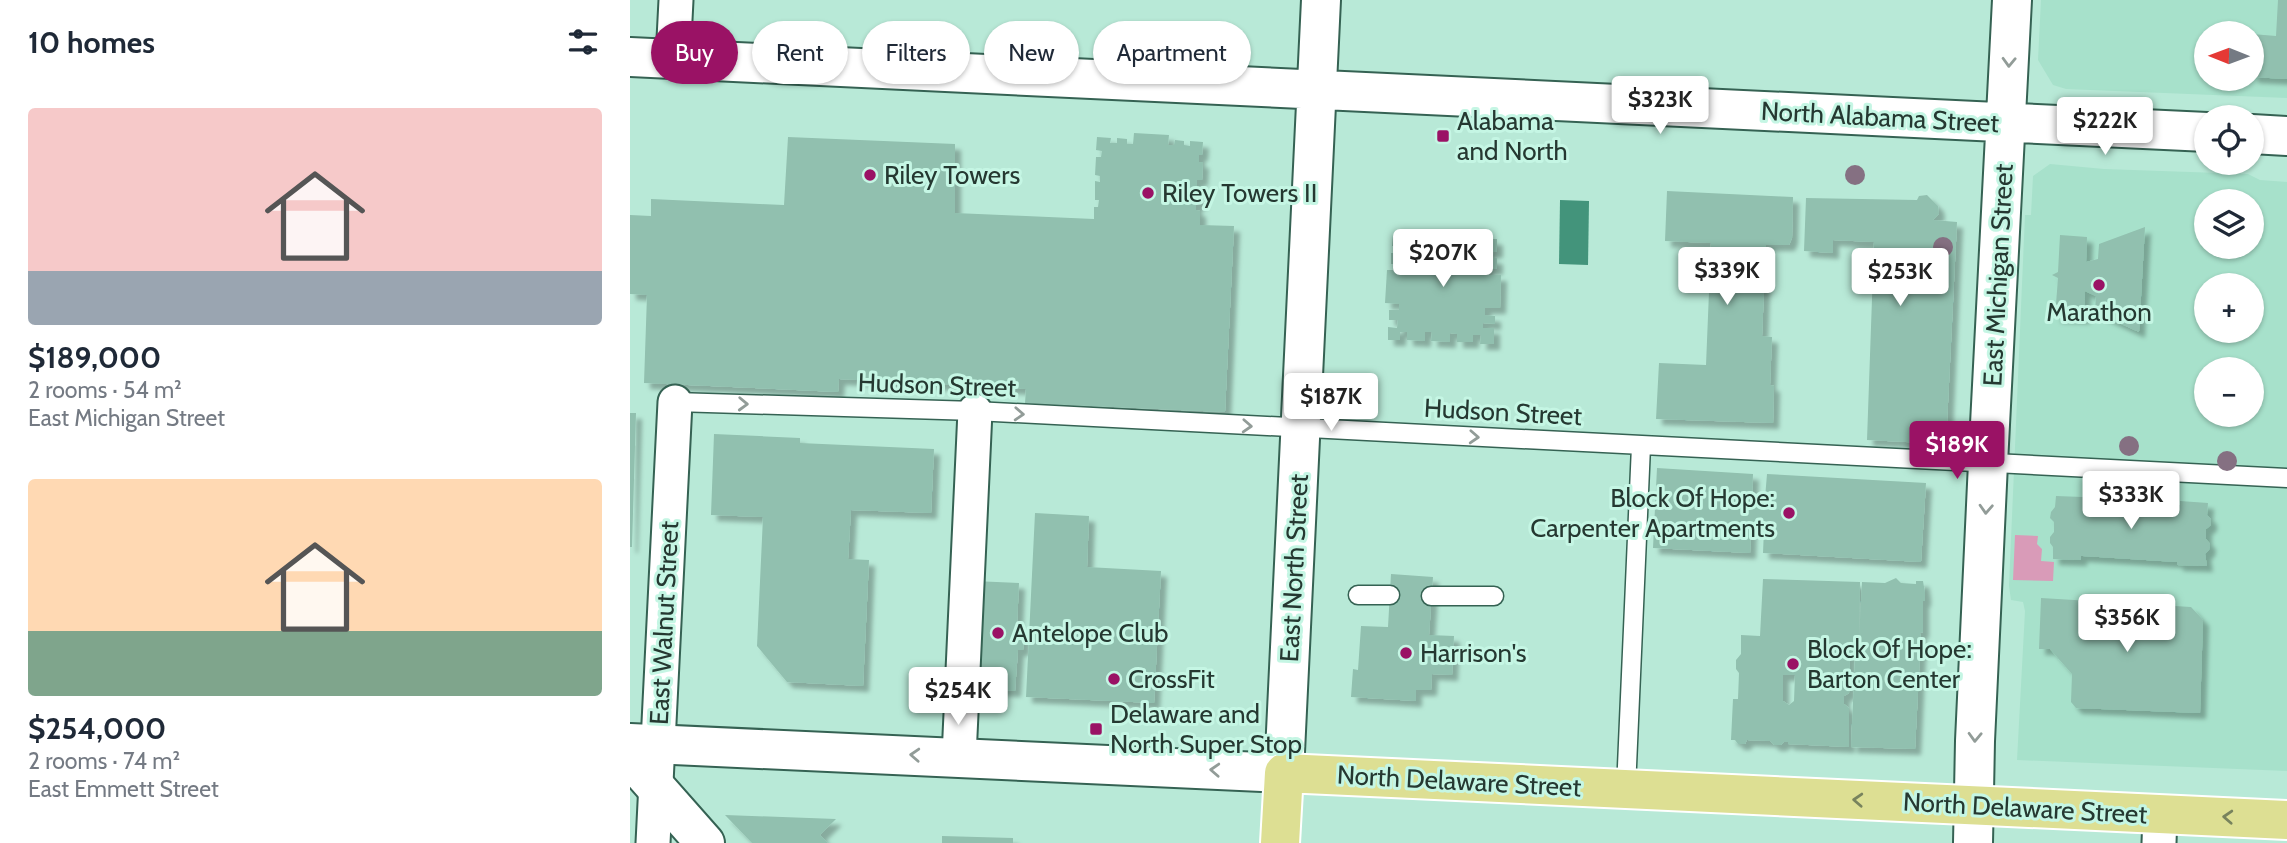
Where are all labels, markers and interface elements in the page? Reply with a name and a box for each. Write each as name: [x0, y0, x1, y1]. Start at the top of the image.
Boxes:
chip: Buy: [651, 21, 738, 84]
chip: Rent: [752, 21, 848, 84]
chip: Filters: [862, 21, 970, 84]
chip: New: [984, 21, 1079, 84]
chip: Apartment: [1093, 21, 1251, 84]
north arrow: [2194, 21, 2264, 91]
map controls: [2194, 21, 2264, 427]
icon: filters: [564, 23, 602, 61]
text: 10 homes: [28, 24, 155, 61]
one-way arrow: [2001, 56, 2016, 67]
pin: $323K: [1611, 76, 1709, 136]
text: $323K: [1628, 85, 1692, 113]
street label: North Alabama Street: [1760, 95, 2000, 139]
pin: $222K: [2056, 97, 2154, 157]
place label: Alabama and North: [1457, 105, 1568, 167]
button: locate: [2194, 105, 2264, 175]
text: $222K: [2073, 106, 2137, 134]
marker: Alabama and North: [1435, 128, 1451, 144]
icon: home: [252, 153, 378, 279]
place label: Riley Towers: [884, 159, 1020, 191]
street label: East Michigan Street: [1976, 163, 2020, 387]
marker: Riley Towers: [862, 167, 878, 183]
place label: Riley Towers II: [1162, 177, 1317, 209]
marker: Riley Towers II: [1140, 185, 1156, 201]
button: layers: [2194, 189, 2264, 259]
pin: $207K: [1394, 230, 1492, 289]
text: $207K: [1409, 238, 1477, 266]
pin: $339K: [1678, 247, 1776, 307]
pin: $253K: [1851, 248, 1949, 308]
text: $339K: [1694, 256, 1760, 284]
text: $253K: [1868, 257, 1932, 285]
button: +: [2194, 273, 2264, 343]
marker: Marathon: [2091, 277, 2107, 293]
place label: Marathon: [2046, 296, 2152, 328]
text: $189,000: [28, 339, 161, 376]
button: −: [2194, 357, 2264, 427]
street label: Hudson Street: [857, 366, 1017, 404]
pin: $187K: [1282, 374, 1380, 433]
text: 2 rooms · 54 m²: [28, 376, 182, 404]
text: $187K: [1300, 382, 1362, 410]
street label: Hudson Street: [1423, 392, 1583, 432]
one-way arrow: [738, 397, 749, 412]
text: East Michigan Street: [28, 404, 225, 432]
one-way arrow: [1014, 406, 1025, 421]
one-way arrow: [1241, 418, 1252, 433]
pin: $189K: [1908, 421, 2006, 481]
one-way arrow: [1468, 429, 1479, 444]
text: $189K: [1925, 430, 1989, 458]
pin: $333K: [2082, 472, 2180, 531]
street label: East North Street: [1273, 473, 1315, 663]
text: $333K: [2099, 480, 2163, 508]
place label: Block Of Hope: Carpenter Apartments: [1530, 482, 1775, 544]
one-way arrow: [1978, 504, 1993, 515]
marker: Block Of Hope: Carpenter Apartments: [1781, 505, 1797, 521]
street label: East Walnut Street: [643, 520, 685, 726]
icon: home: [252, 524, 378, 650]
pin: $356K: [2078, 594, 2176, 654]
text: $356K: [2094, 603, 2160, 631]
place label: Antelope Club: [1012, 617, 1168, 649]
marker: Antelope Club: [990, 625, 1006, 641]
place label: Block Of Hope: Barton Center: [1807, 633, 1972, 695]
place label: Harrison's: [1420, 637, 1527, 669]
marker: Harrison's: [1398, 645, 1414, 661]
marker: Block Of Hope: Barton Center: [1785, 656, 1801, 672]
place label: CrossFit: [1128, 663, 1215, 695]
pin: $254K: [909, 668, 1007, 727]
marker: CrossFit: [1106, 671, 1122, 687]
text: $254K: [925, 676, 991, 704]
place label: Delaware and North Super Stop: [1110, 698, 1302, 760]
text: $254,000: [28, 710, 166, 747]
marker: Delaware and North Super Stop: [1088, 721, 1104, 737]
one-way arrow: [1968, 731, 1983, 742]
text: 2 rooms · 74 m²: [28, 747, 180, 775]
one-way arrow: [909, 748, 920, 763]
street label: North Delaware Street: [1336, 759, 1582, 803]
one-way arrow: [1210, 762, 1221, 777]
text: East Emmett Street: [28, 775, 219, 803]
street label: North Delaware Street: [1902, 786, 2148, 830]
one-way arrow: [1852, 793, 1863, 808]
one-way arrow: [2222, 810, 2233, 825]

